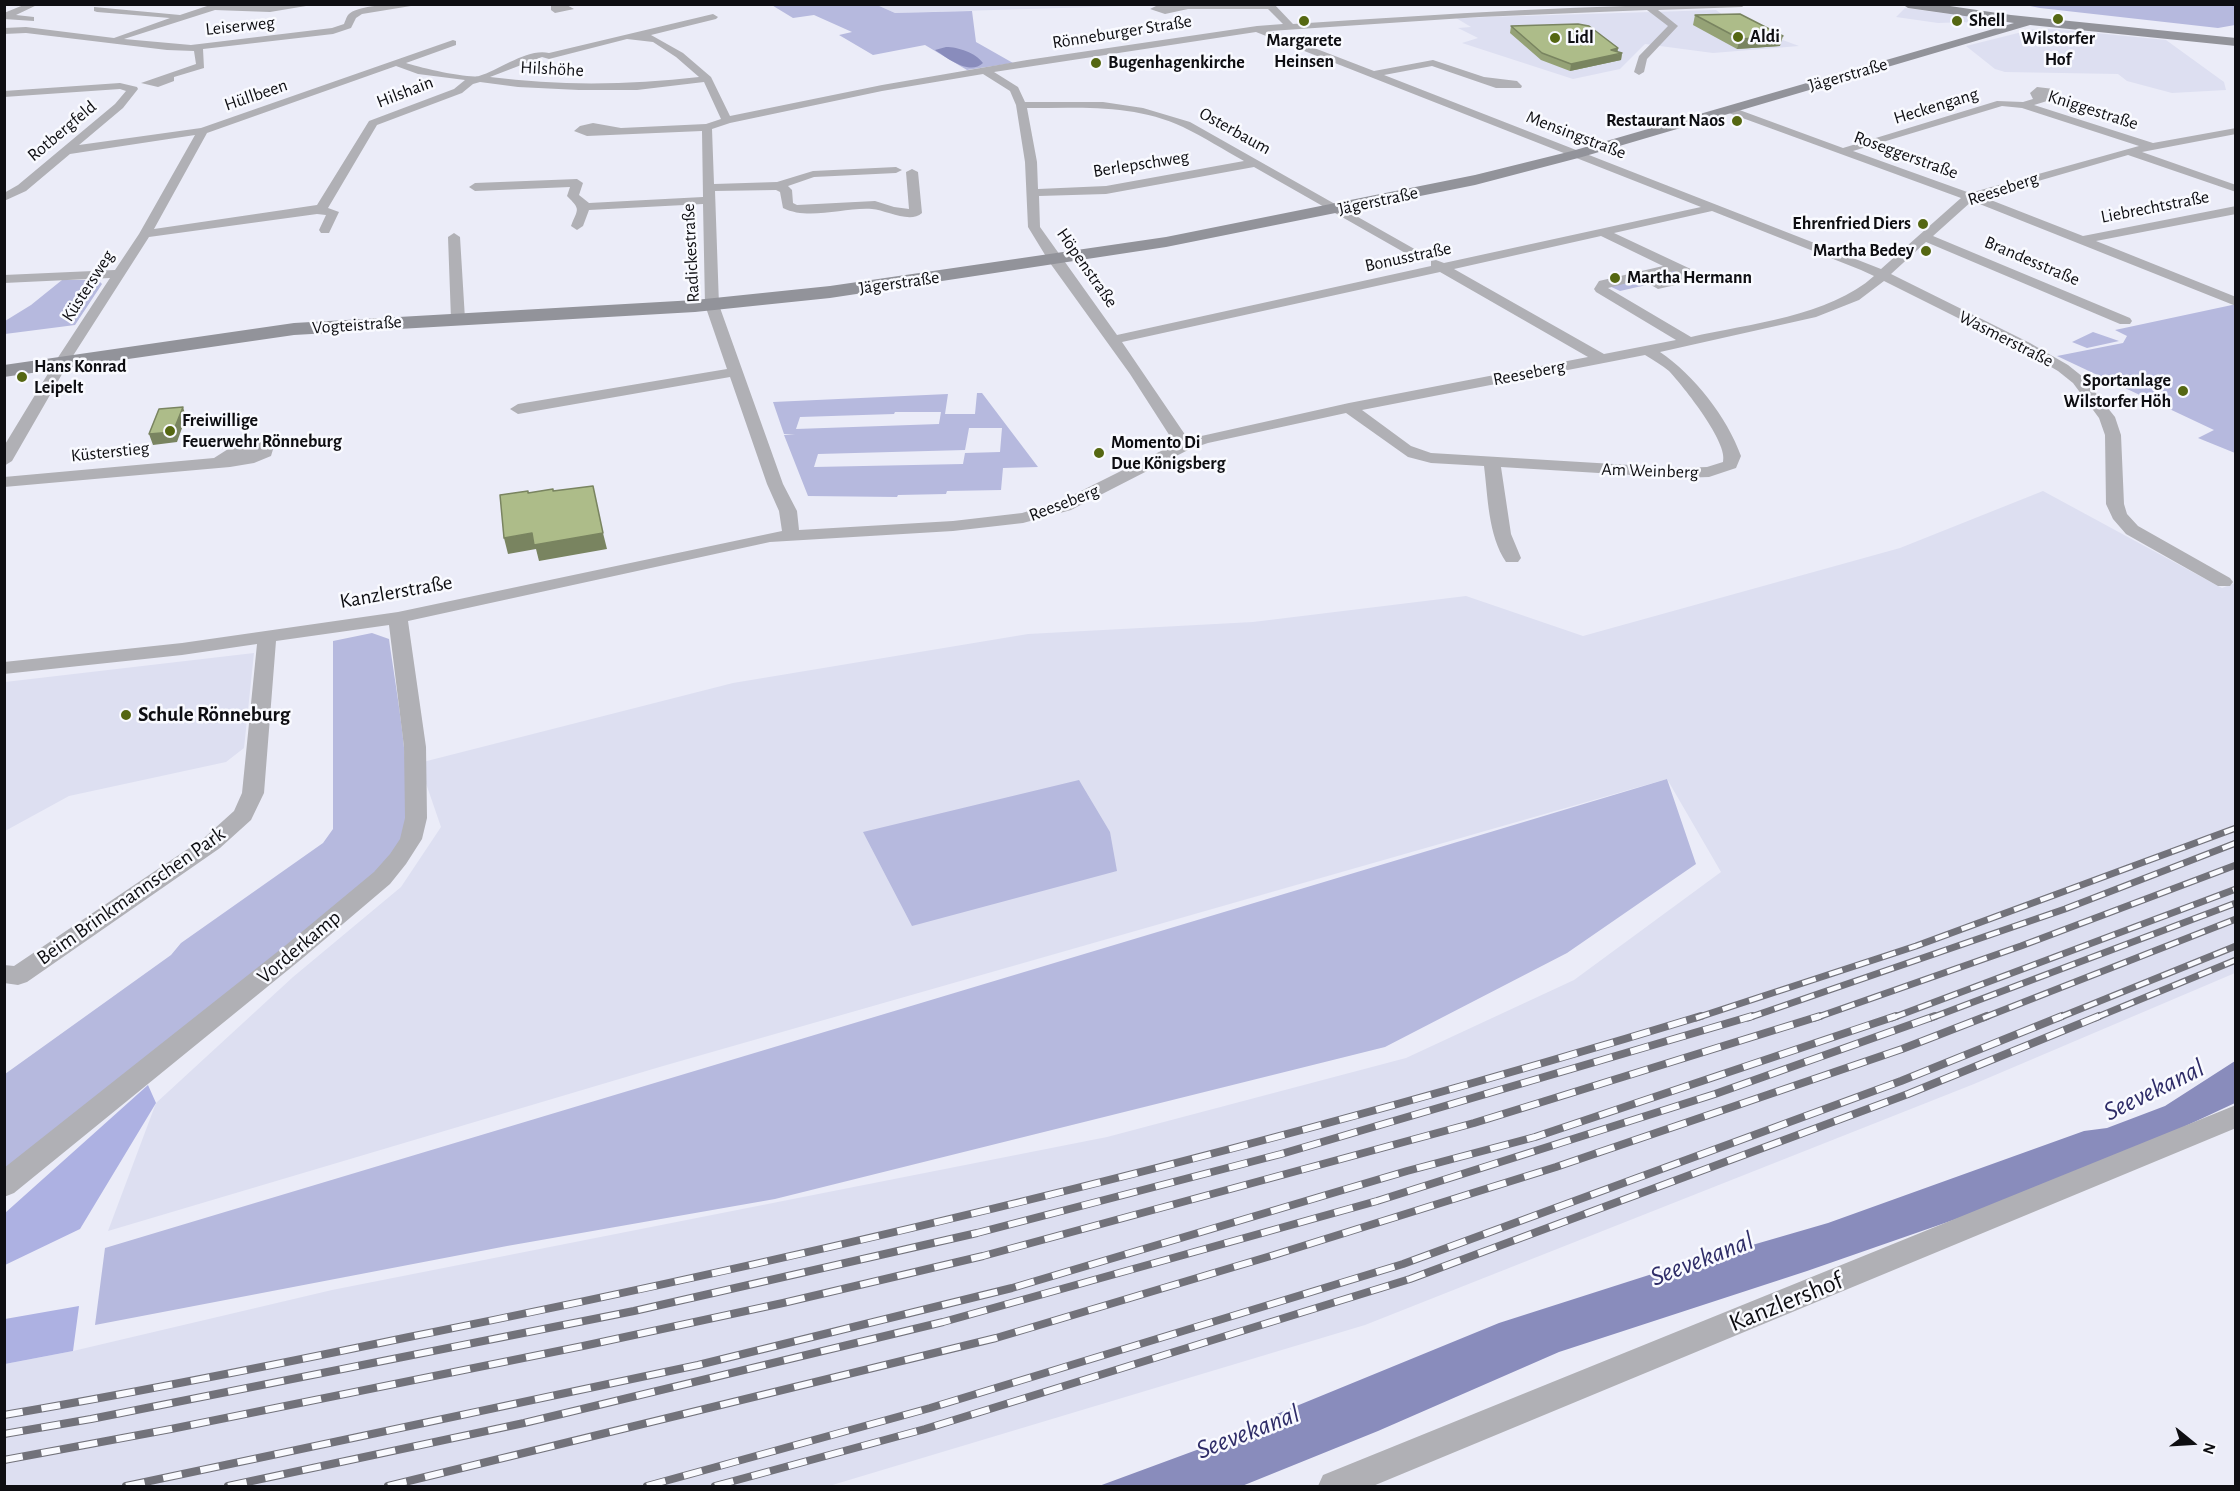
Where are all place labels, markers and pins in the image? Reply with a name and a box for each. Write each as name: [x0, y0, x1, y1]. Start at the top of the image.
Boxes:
place label: Shell: [1969, 10, 2005, 32]
marker: Wilstorfer Hof: [2051, 12, 2065, 26]
marker: Margarete Heinsen: [1297, 14, 1311, 28]
marker: Shell: [1950, 14, 1964, 28]
place label: Aldi: [1750, 26, 1780, 48]
place label: Lidl: [1567, 27, 1594, 49]
place label: Wilstorfer Hof: [2021, 28, 2095, 70]
place label: Margarete Heinsen: [1266, 30, 1342, 72]
marker: Aldi: [1731, 30, 1745, 44]
marker: Lidl: [1548, 31, 1562, 45]
place label: Bugenhagenkirche: [1108, 52, 1245, 74]
marker: Bugenhagenkirche: [1089, 56, 1103, 70]
place label: Restaurant Naos: [1606, 110, 1725, 132]
marker: Restaurant Naos: [1730, 114, 1744, 128]
place label: Ehrenfried Diers: [1792, 213, 1911, 235]
marker: Ehrenfried Diers: [1916, 217, 1930, 231]
place label: Martha Bedey: [1813, 240, 1914, 262]
marker: Martha Bedey: [1919, 244, 1933, 258]
place label: Martha Hermann: [1627, 267, 1752, 289]
marker: Martha Hermann: [1608, 271, 1622, 285]
place label: Hans Konrad Leipelt: [34, 356, 126, 398]
marker: Hans Konrad Leipelt: [15, 370, 29, 384]
place label: Sportanlage Wilstorfer Höh: [2064, 370, 2171, 412]
marker: Sportanlage Wilstorfer Höh: [2176, 384, 2190, 398]
place label: Freiwillige Feuerwehr Rönneburg: [182, 410, 342, 452]
marker: Freiwillige Feuerwehr Rönneburg: [163, 424, 177, 438]
place label: Momento Di Due Königsberg: [1111, 432, 1226, 474]
marker: Momento Di Due Königsberg: [1092, 446, 1106, 460]
place label: Schule Rönneburg: [138, 702, 290, 728]
marker: Schule Rönneburg: [119, 708, 133, 722]

